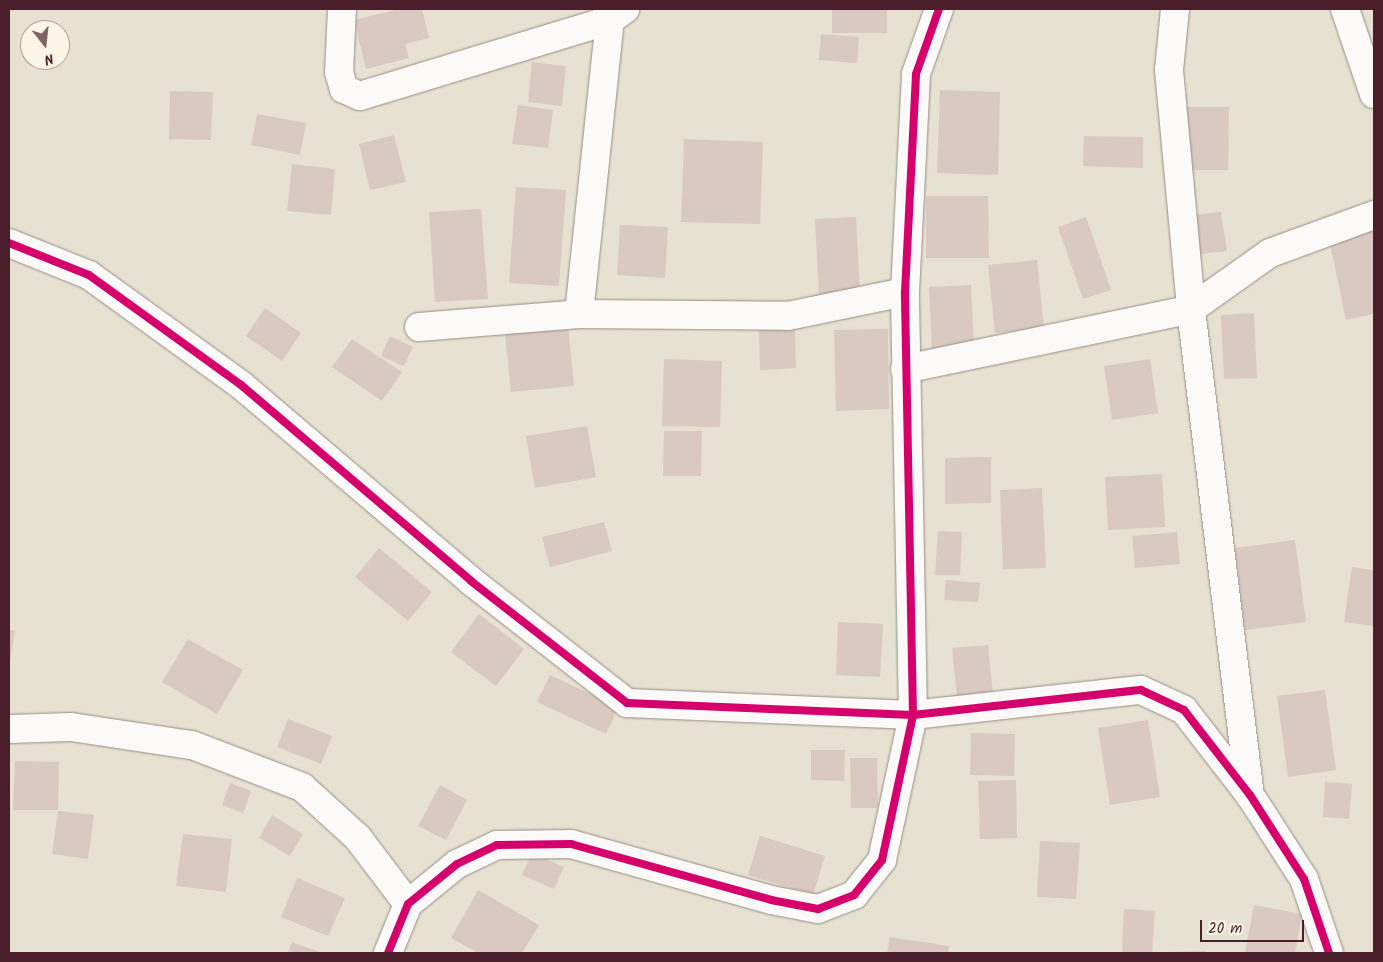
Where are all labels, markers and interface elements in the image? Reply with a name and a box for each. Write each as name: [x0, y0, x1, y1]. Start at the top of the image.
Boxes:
north arrow: [20, 20, 70, 70]
text: N: [42, 47, 56, 70]
scale bar: [1203, 910, 1307, 942]
text: 20 m: [1208, 917, 1242, 941]

